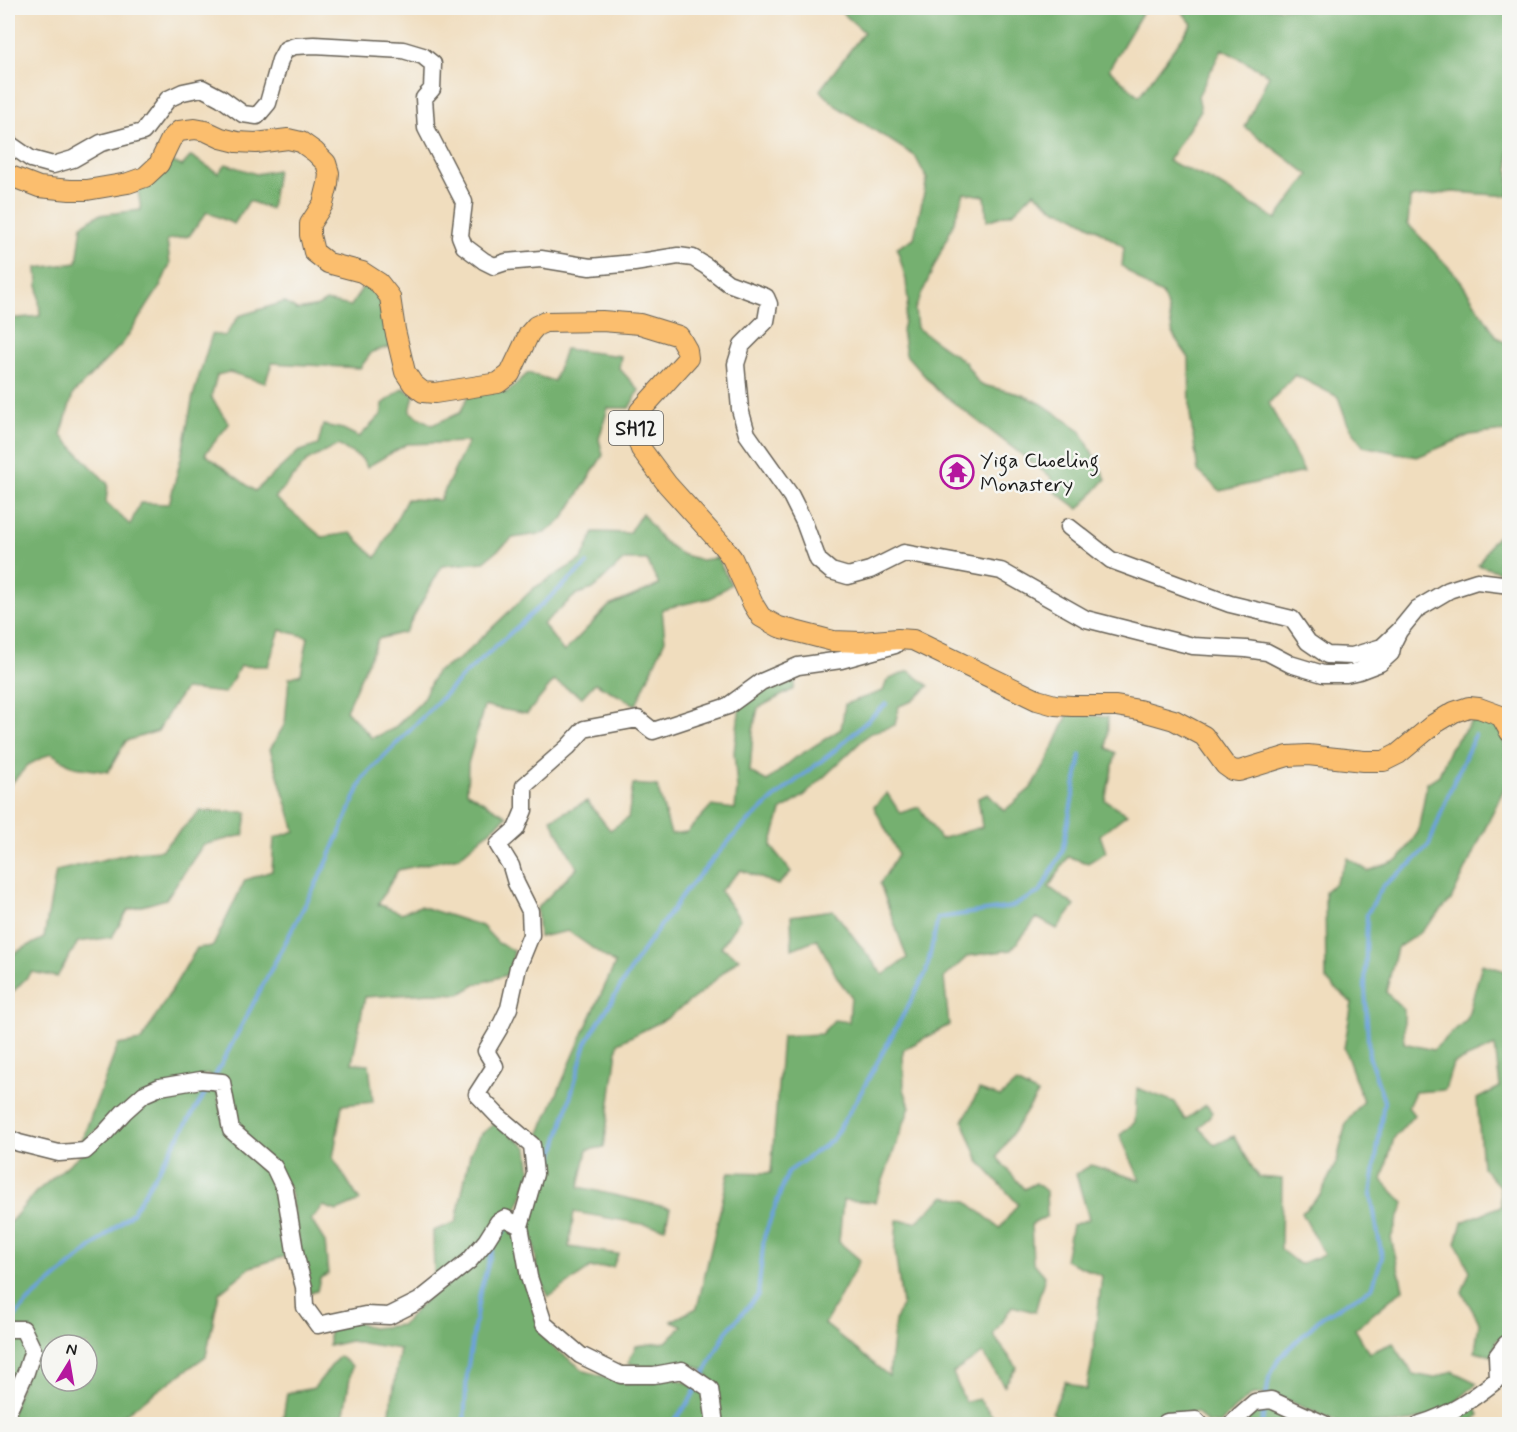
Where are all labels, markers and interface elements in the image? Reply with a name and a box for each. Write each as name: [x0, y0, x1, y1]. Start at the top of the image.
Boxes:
road number: SH12: [609, 411, 663, 445]
place label: Yiga Choeling Monastery: [980, 447, 1099, 499]
temple icon: Yiga Choeling Monastery: [939, 454, 975, 490]
north arrow: [39, 1333, 99, 1393]
text: N: [64, 1338, 79, 1361]

